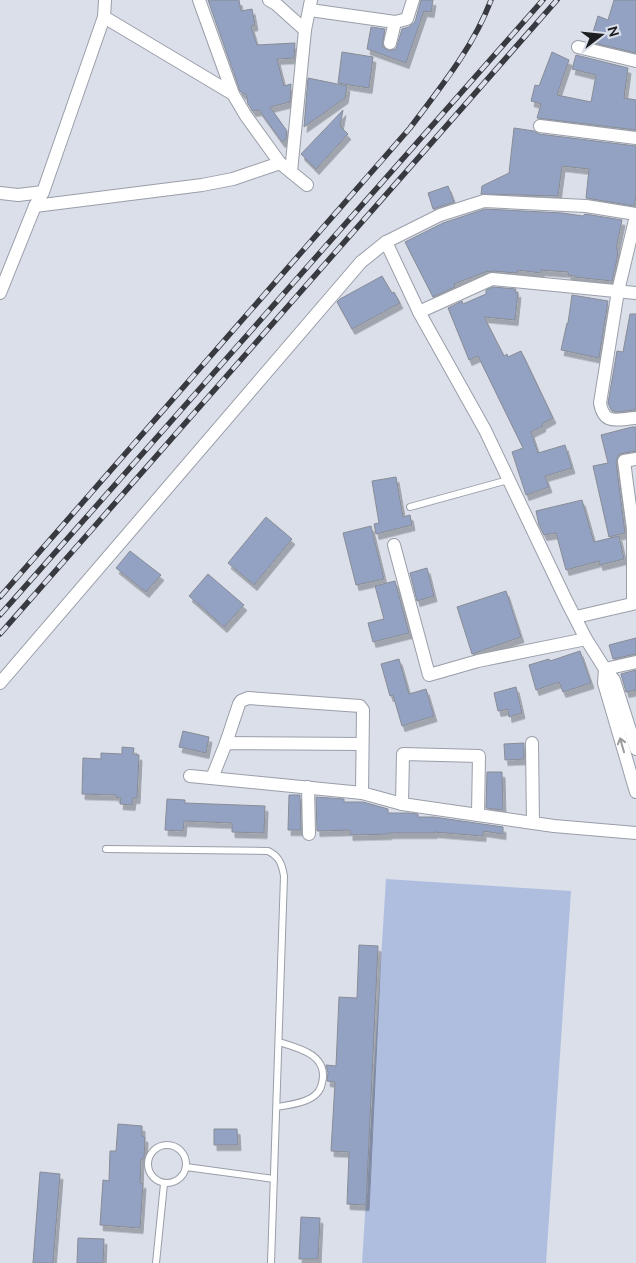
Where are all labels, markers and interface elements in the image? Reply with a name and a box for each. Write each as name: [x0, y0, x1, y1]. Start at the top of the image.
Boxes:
north arrow: [576, 10, 626, 60]
text: N: [604, 24, 623, 39]
one-way arrow: [617, 738, 627, 754]

